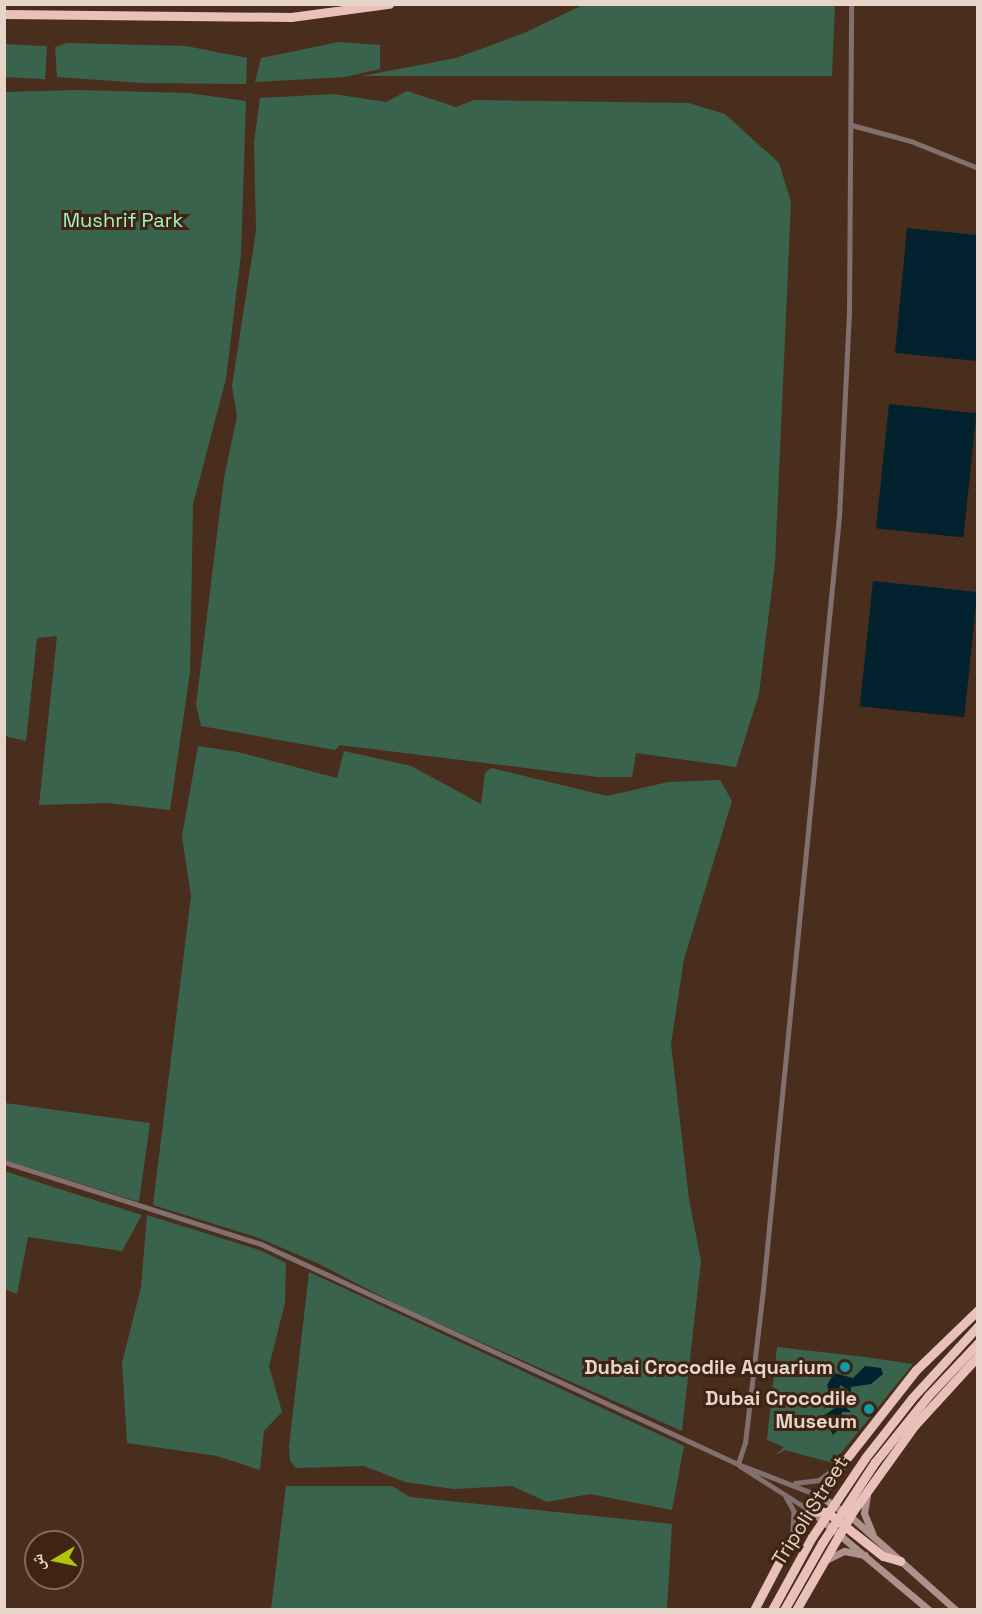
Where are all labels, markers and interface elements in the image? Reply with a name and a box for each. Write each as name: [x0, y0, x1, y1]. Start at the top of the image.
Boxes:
park label: Mushrif Park: [63, 208, 183, 232]
place label: Dubai Crocodile Aquarium: [584, 1355, 833, 1379]
marker: Dubai Crocodile Aquarium: [838, 1360, 852, 1374]
place label: Dubai Crocodile Museum: [705, 1386, 857, 1433]
marker: Dubai Crocodile Museum: [862, 1402, 876, 1416]
street label: Tripoli Street: [767, 1452, 853, 1570]
north arrow: [24, 1530, 84, 1590]
text: ش: [26, 1553, 49, 1573]

